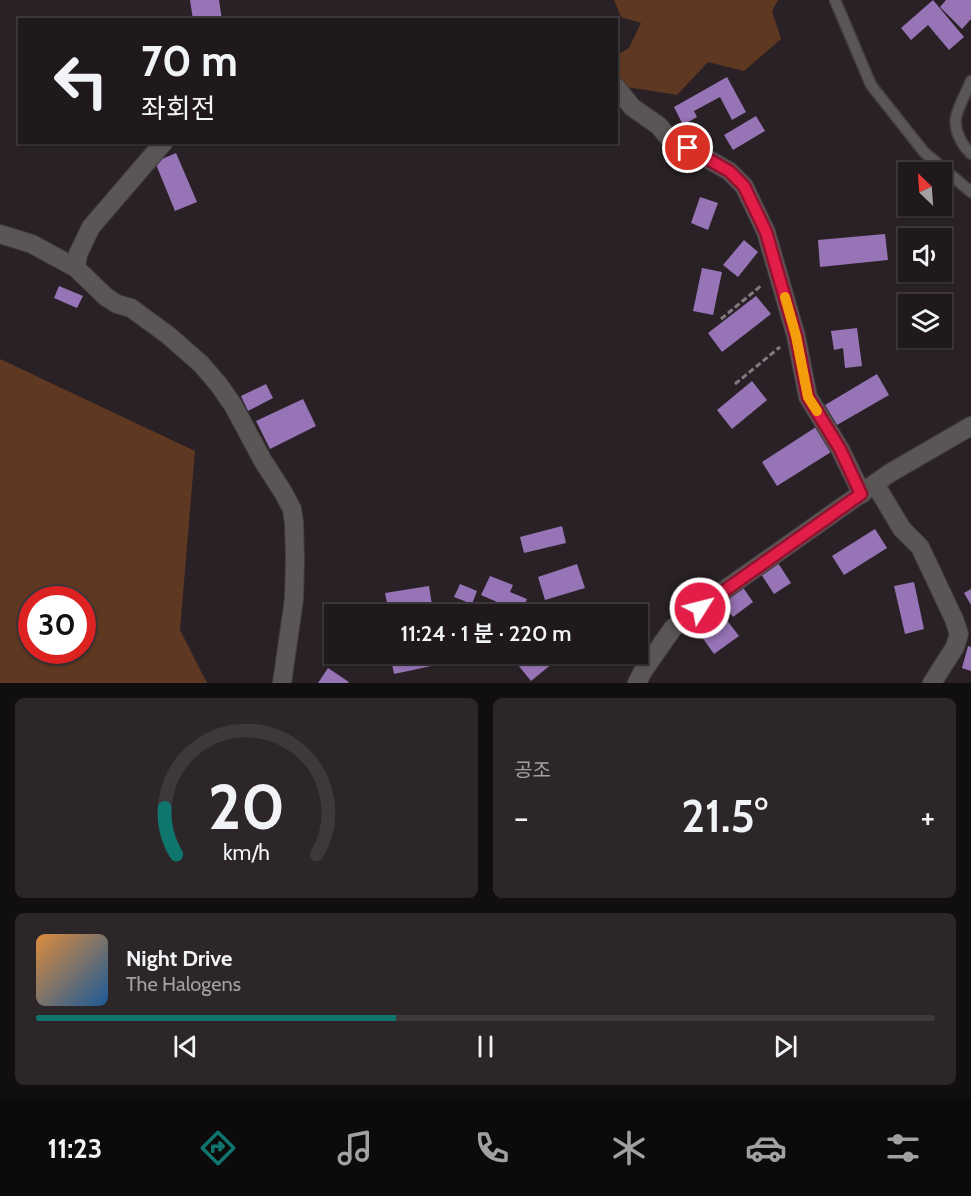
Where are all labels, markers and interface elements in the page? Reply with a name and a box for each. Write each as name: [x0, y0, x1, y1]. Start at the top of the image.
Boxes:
text: 70 m: [141, 35, 238, 87]
icon: left: [42, 42, 120, 120]
text: 좌회전: [141, 92, 216, 125]
pin: [662, 122, 713, 173]
icon: arrive: [671, 131, 704, 164]
north arrow: [898, 162, 952, 216]
map controls: [898, 162, 952, 348]
button: sound: [898, 228, 952, 282]
button: layers: [898, 294, 952, 348]
position arrow: [668, 576, 732, 640]
speed limit sign: 30: [18, 586, 96, 664]
text: 11:24 · 1 분 · 220 m: [400, 620, 572, 647]
text: 공조: [514, 758, 551, 782]
text: 20: [208, 769, 285, 845]
text: 21.5°: [681, 789, 768, 843]
text: −: [514, 797, 529, 837]
text: +: [920, 797, 935, 837]
text: km/h: [223, 839, 270, 865]
text: Night Drive: [126, 945, 232, 972]
text: The Halogens: [126, 972, 241, 996]
icon: previous: [169, 1030, 202, 1063]
icon: pause: [469, 1030, 502, 1063]
icon: next: [769, 1030, 802, 1063]
icon: directions: [197, 1127, 239, 1169]
icon: music: [334, 1127, 376, 1169]
icon: phone: [471, 1127, 513, 1169]
icon: climate: [608, 1127, 650, 1169]
icon: car: [745, 1127, 787, 1169]
icon: filters: [882, 1127, 924, 1169]
text: 11:23: [47, 1132, 102, 1165]

